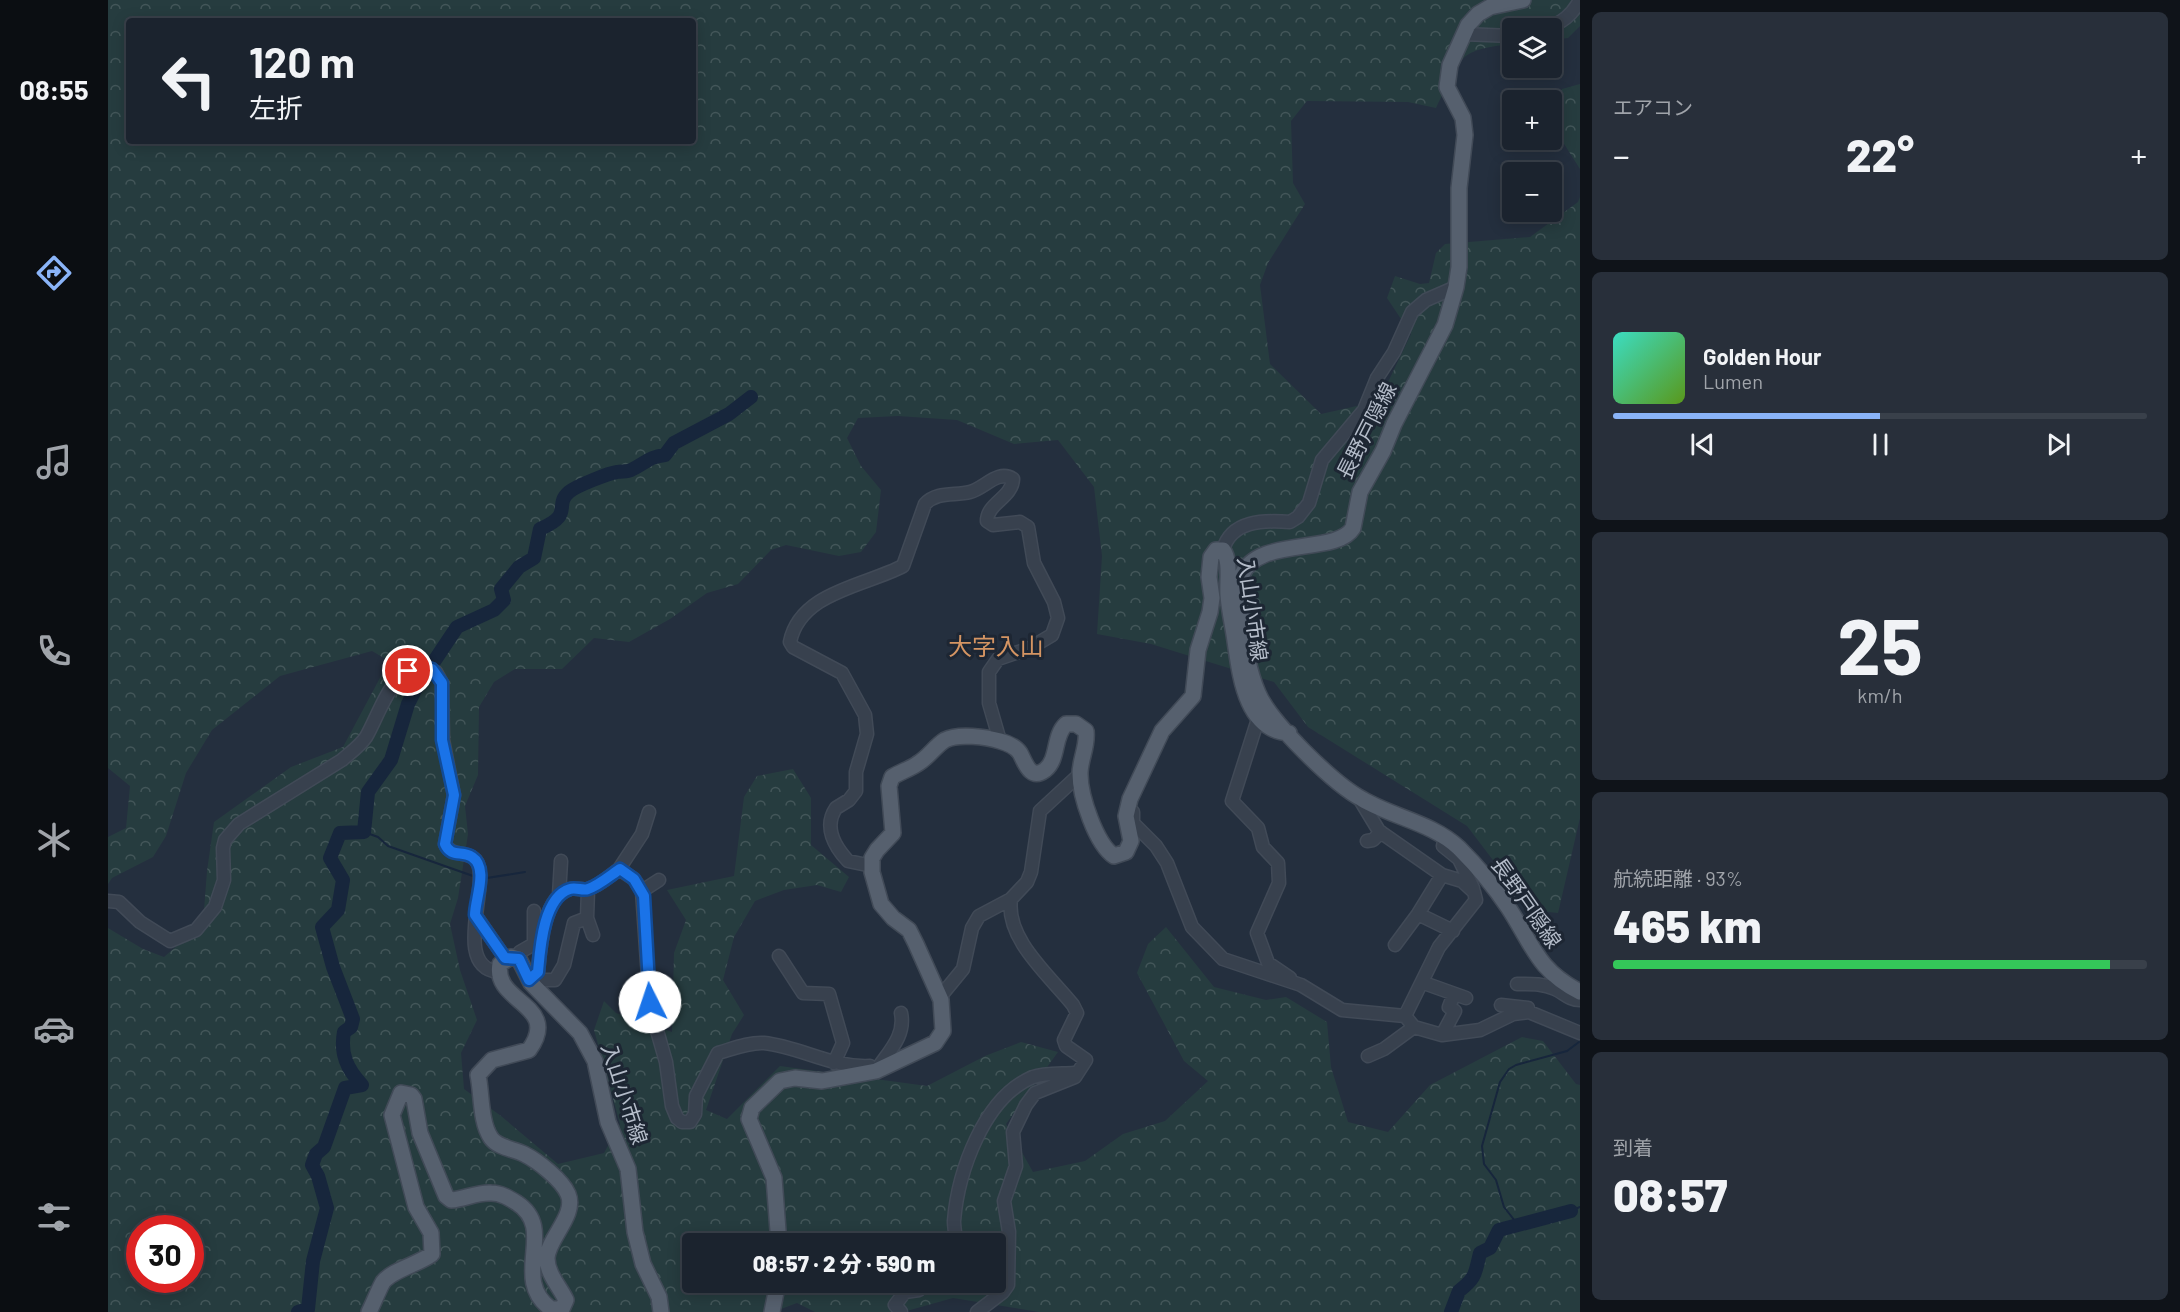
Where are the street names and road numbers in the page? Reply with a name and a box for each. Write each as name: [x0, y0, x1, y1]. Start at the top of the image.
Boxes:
street label: 長野戸隠線: [1331, 378, 1401, 483]
street label: 入山小市線: [1234, 555, 1273, 663]
street label: 長野戸隠線: [1487, 852, 1568, 952]
street label: 入山小市線: [597, 1040, 654, 1147]

